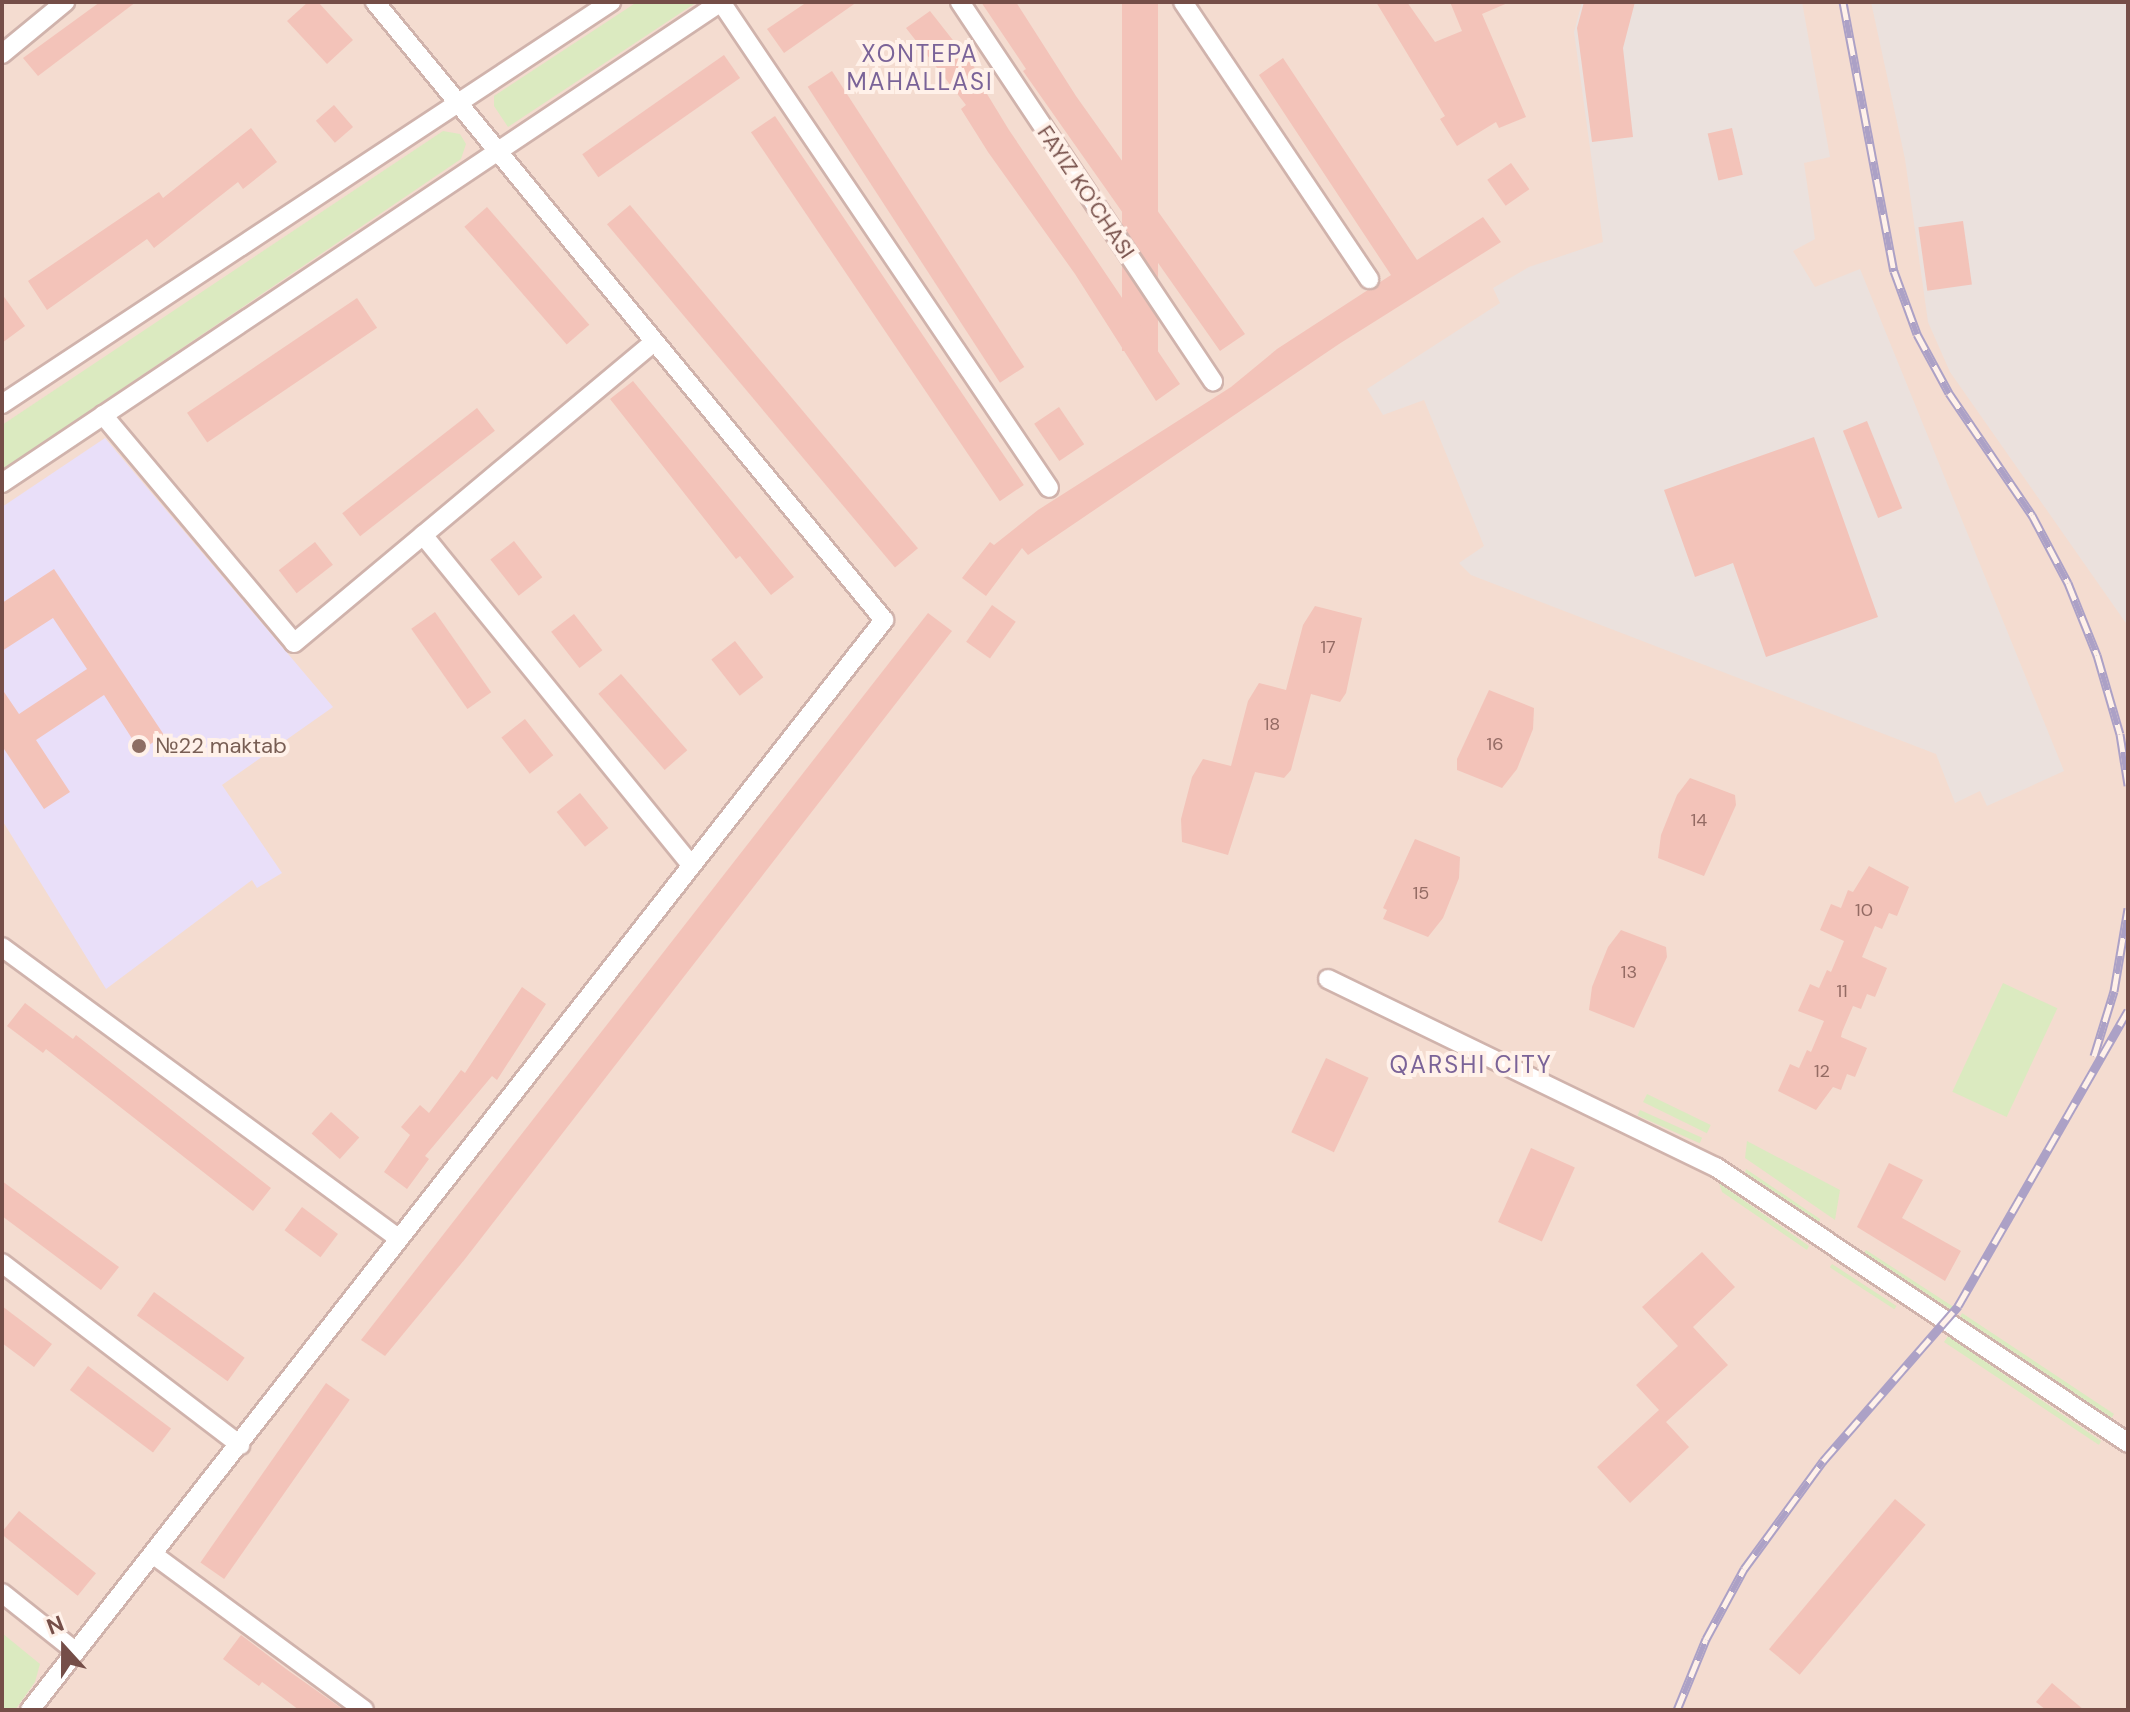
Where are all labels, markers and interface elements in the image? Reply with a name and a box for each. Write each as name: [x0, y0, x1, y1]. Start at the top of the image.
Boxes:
district label: XONTEPA MAHALLASI: [846, 40, 994, 96]
street label: FAYIZ KO'CHASI: [1032, 121, 1140, 263]
house number: 17: [1320, 636, 1336, 658]
house number: 18: [1264, 713, 1280, 735]
place label: №22 maktab: [155, 733, 287, 759]
house number: 16: [1487, 733, 1503, 755]
marker: №22 maktab: [130, 737, 148, 755]
house number: 14: [1691, 809, 1707, 831]
house number: 15: [1413, 882, 1429, 904]
house number: 10: [1855, 899, 1873, 921]
house number: 13: [1621, 961, 1637, 983]
house number: 11: [1836, 980, 1848, 1002]
district label: QARSHI CITY: [1389, 1051, 1553, 1079]
house number: 12: [1814, 1060, 1830, 1082]
north arrow: [24, 1608, 104, 1688]
text: N: [43, 1609, 68, 1642]

